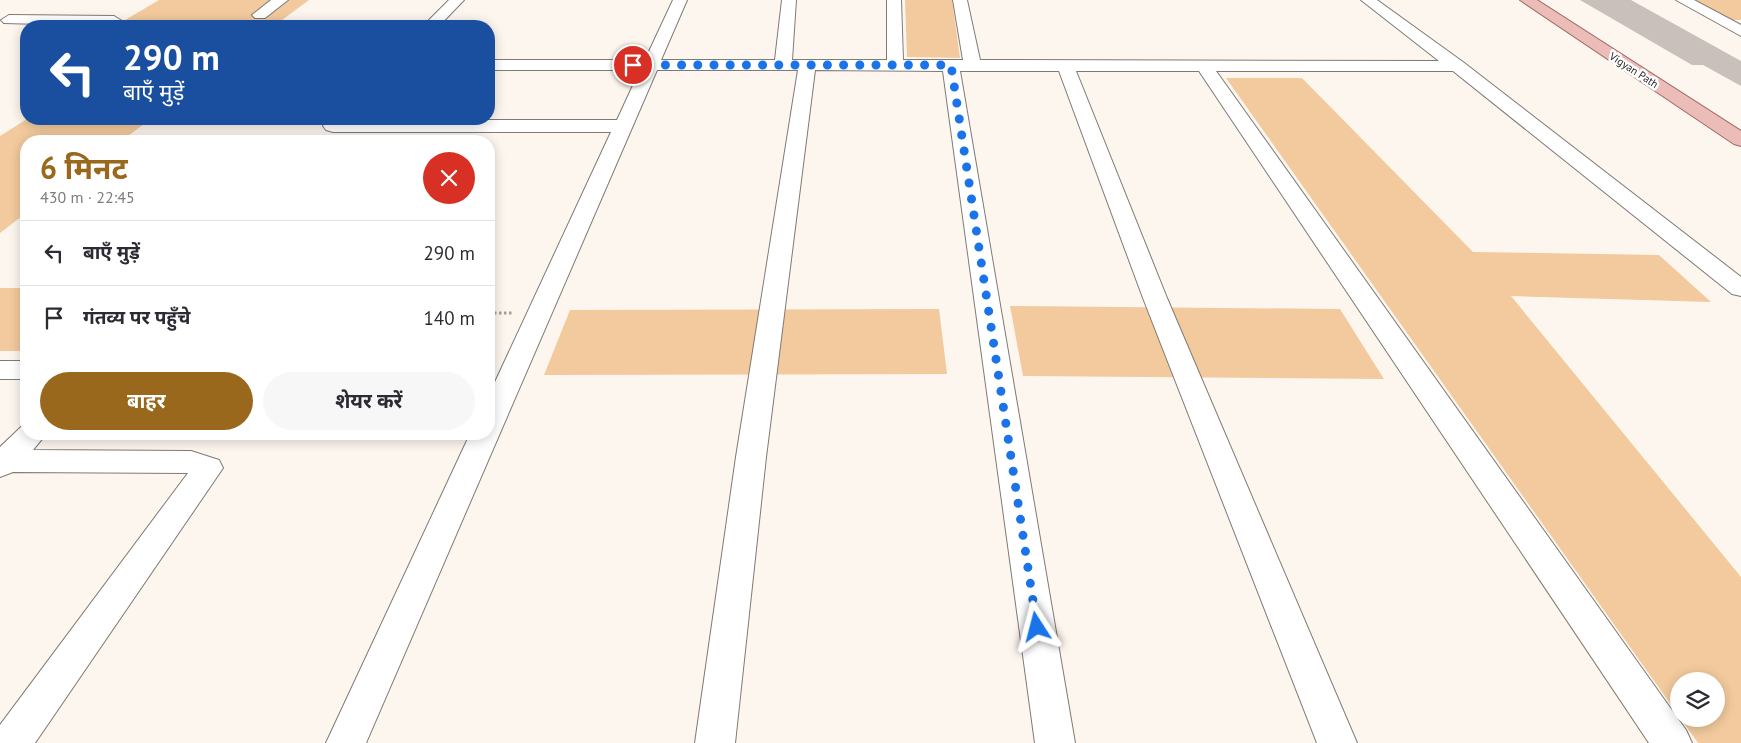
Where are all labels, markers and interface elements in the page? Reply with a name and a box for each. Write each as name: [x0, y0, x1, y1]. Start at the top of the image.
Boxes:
text: 290 m: [123, 34, 220, 80]
icon: left: [40, 40, 105, 105]
pin: [612, 44, 654, 86]
street label: Vigyan Path: [1606, 48, 1661, 91]
icon: arrive: [619, 51, 647, 79]
text: बाएँ मुड़ें: [123, 78, 184, 106]
text: 6 मिनट: [40, 148, 128, 187]
button: close: [423, 152, 475, 204]
text: 430 m · 22:45: [40, 187, 135, 207]
icon: left: [40, 239, 68, 267]
text: बाएँ मुड़ें: [83, 240, 140, 264]
text: 290 m: [423, 241, 475, 265]
icon: arrive: [40, 304, 68, 332]
text: गंतव्य पर पहुँचे: [83, 305, 190, 329]
text: 140 m: [423, 306, 475, 330]
button: बाहर: [40, 372, 253, 430]
button: शेयर करें: [263, 372, 475, 430]
position arrow: [1010, 600, 1062, 652]
map controls: [1670, 672, 1725, 727]
button: layers: [1670, 672, 1725, 727]

